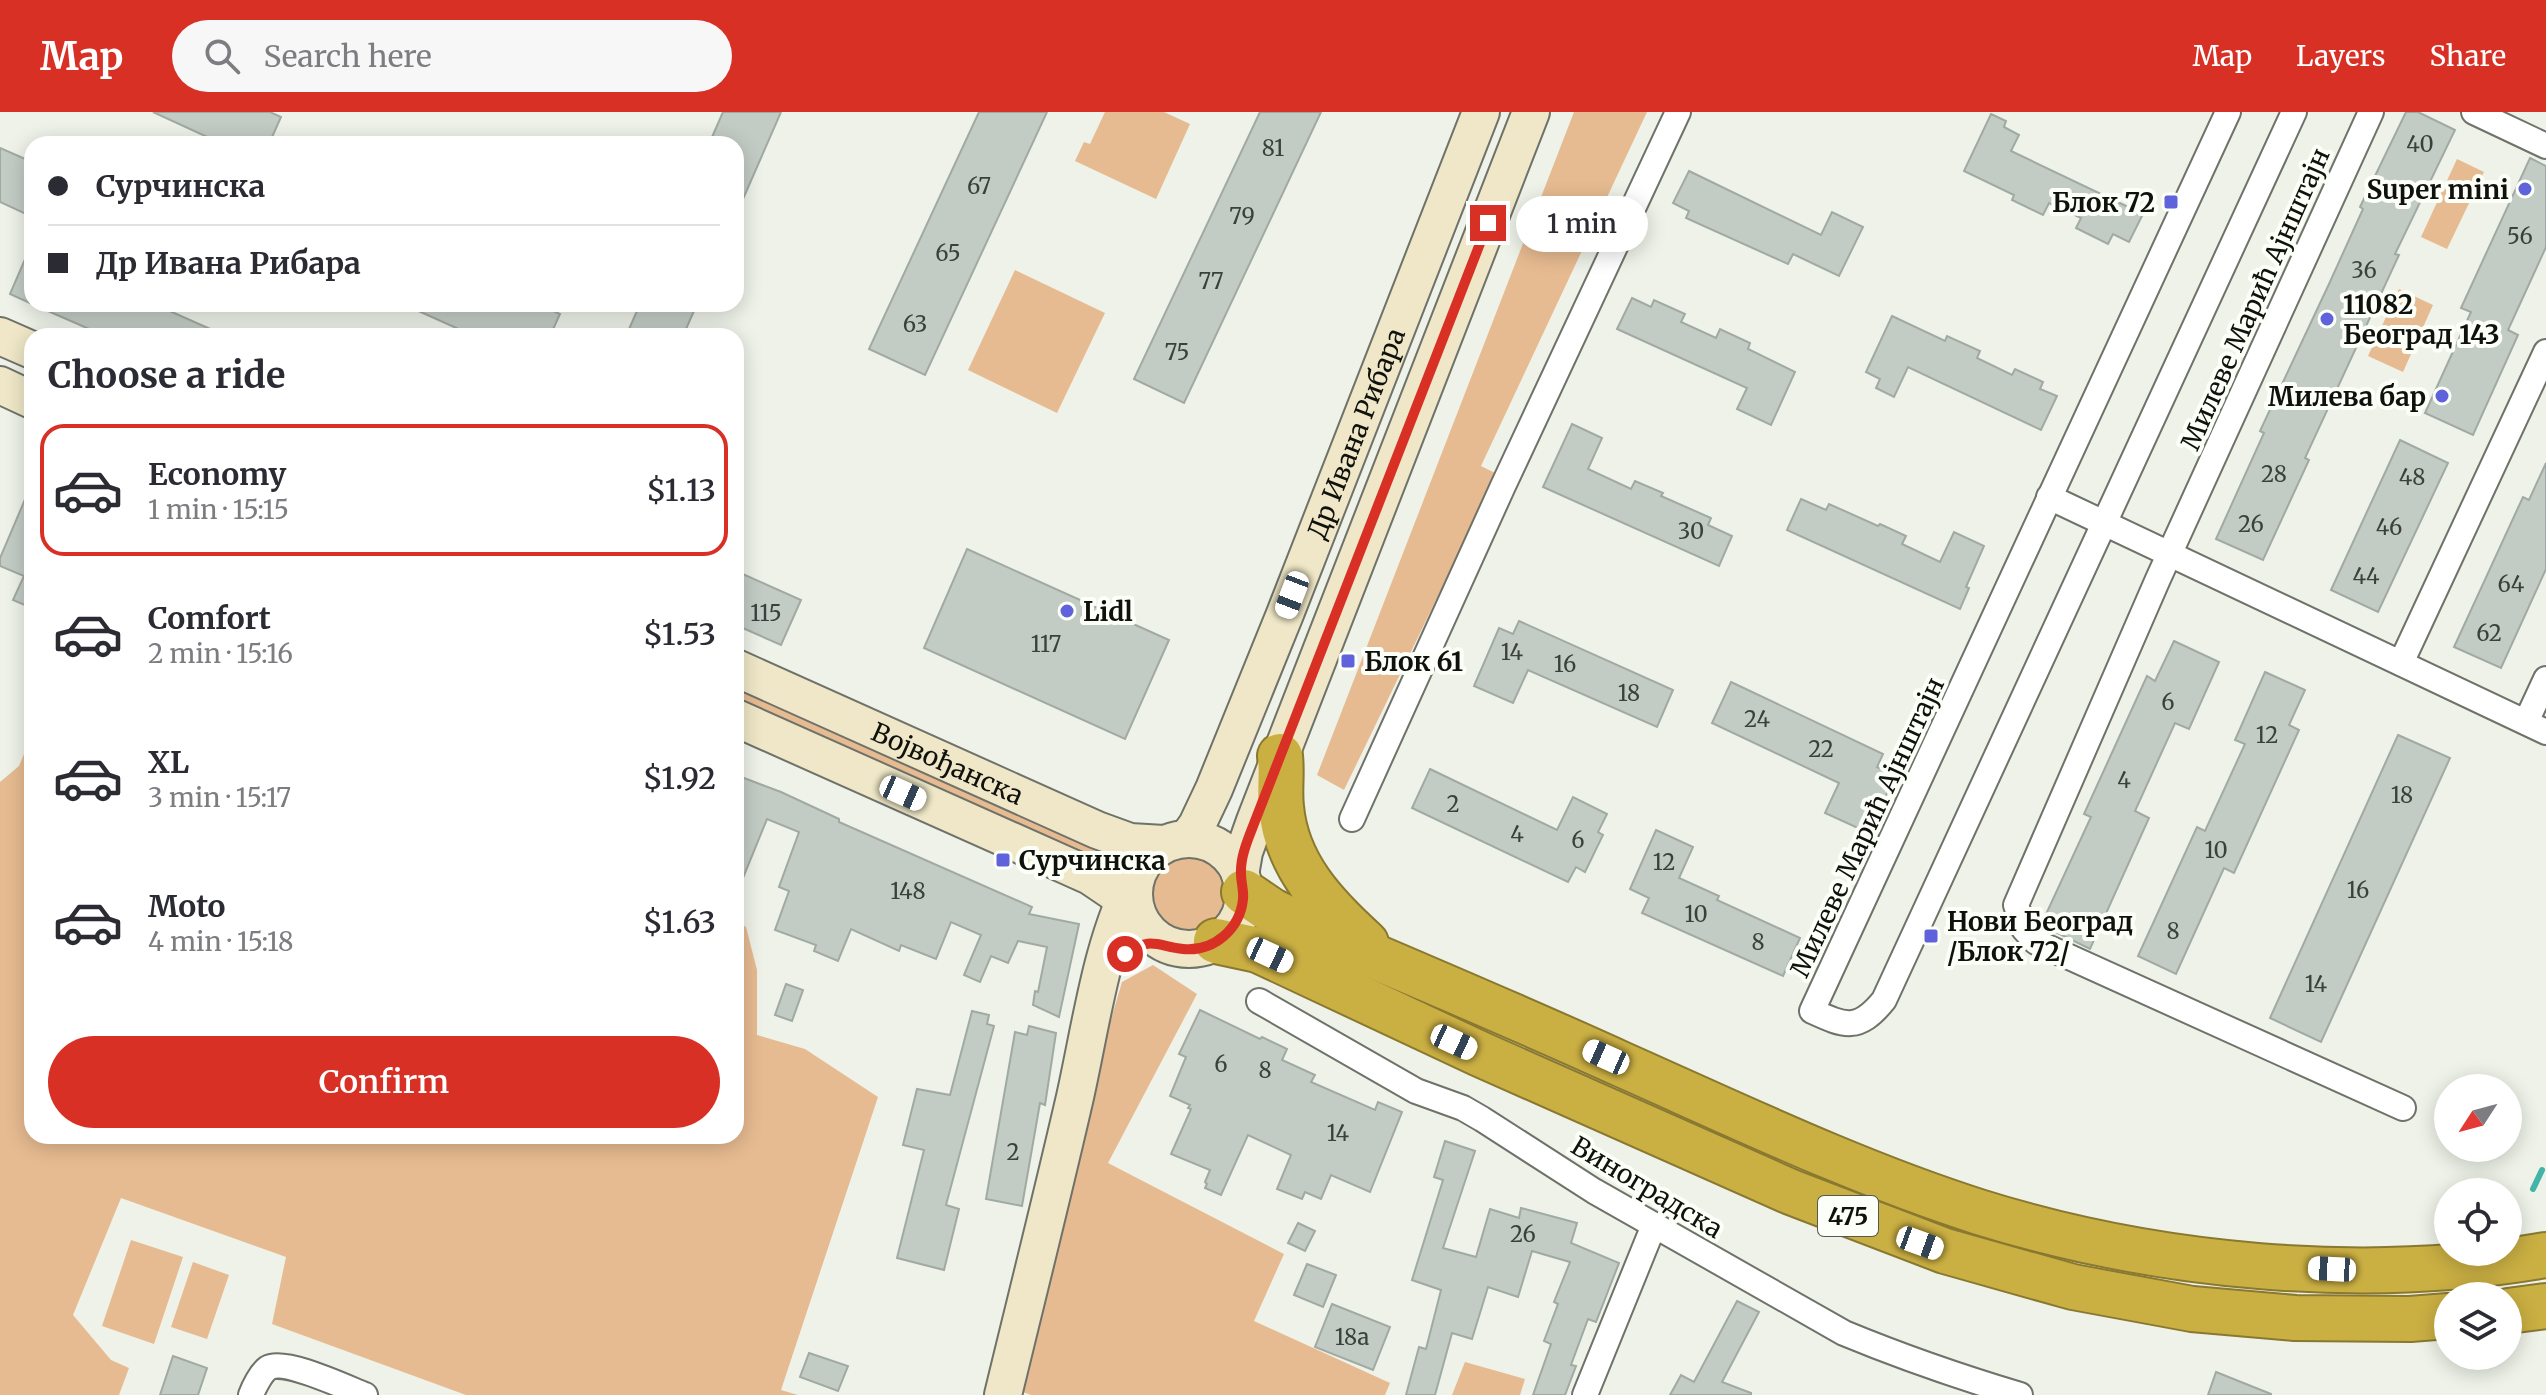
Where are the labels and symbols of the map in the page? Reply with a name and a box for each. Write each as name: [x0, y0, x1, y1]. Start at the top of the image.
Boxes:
house number: 40: [2406, 130, 2434, 158]
house number: 81: [1262, 134, 1284, 162]
street label: Милеве Марић Ајнштајн: [2173, 143, 2337, 455]
house number: 67: [967, 172, 991, 200]
place label: Super mini: [2367, 173, 2509, 206]
marker: Super mini: [2516, 180, 2534, 198]
place label: Блок 72: [2052, 186, 2155, 219]
marker: Блок 72: [2162, 193, 2180, 211]
callout: 1 min: [1516, 195, 1648, 251]
house number: 79: [1229, 202, 1255, 230]
route end: [1470, 205, 1506, 241]
house number: 56: [2507, 222, 2533, 250]
house number: 65: [935, 239, 961, 267]
house number: 36: [2351, 256, 2377, 284]
house number: 77: [1199, 267, 1223, 295]
place label: 11082 Београд 143: [2343, 288, 2500, 351]
house number: 63: [903, 310, 927, 338]
marker: 11082 Београд 143: [2318, 310, 2336, 328]
street label: Др Ивана Рибара: [1300, 323, 1412, 543]
house number: 75: [1165, 338, 1189, 366]
place label: Милева бар: [2268, 380, 2426, 413]
marker: Милева бар: [2433, 387, 2451, 405]
house number: 28: [2261, 460, 2287, 488]
house number: 48: [2399, 463, 2425, 491]
house number: 26: [2238, 510, 2264, 538]
house number: 46: [2376, 513, 2402, 541]
house number: 30: [1678, 517, 1704, 545]
house number: 44: [2352, 562, 2380, 590]
car: [1272, 568, 1312, 622]
house number: 64: [2498, 570, 2525, 598]
place label: Lidl: [1083, 595, 1133, 628]
house number: 115: [750, 599, 782, 627]
marker: Lidl: [1058, 602, 1076, 620]
house number: 62: [2476, 619, 2502, 647]
house number: 117: [1031, 630, 1061, 658]
house number: 14: [1501, 638, 1524, 666]
place label: Блок 61: [1364, 645, 1463, 678]
house number: 16: [1554, 650, 1576, 678]
marker: Блок 61: [1339, 652, 1357, 670]
street label: Милеве Марић Ајнштајн: [1783, 672, 1951, 982]
house number: 18: [1618, 679, 1640, 707]
house number: 6: [2161, 688, 2175, 716]
house number: 24: [1744, 705, 1770, 733]
street label: Војвођанска: [867, 715, 1029, 811]
house number: 12: [2256, 721, 2278, 749]
house number: 22: [1808, 735, 1834, 763]
house number: 4: [2117, 766, 2131, 794]
car: [876, 772, 930, 814]
house number: 18: [2391, 781, 2413, 809]
house number: 2: [1446, 790, 1460, 818]
house number: 4: [1510, 820, 1524, 848]
house number: 6: [1571, 826, 1585, 854]
house number: 10: [2204, 836, 2228, 864]
place label: Сурчинска: [1019, 844, 1166, 877]
house number: 12: [1653, 848, 1675, 876]
marker: Сурчинска: [994, 851, 1012, 869]
house number: 16: [2347, 876, 2369, 904]
house number: 148: [890, 877, 926, 905]
house number: 10: [1684, 900, 1708, 928]
place label: Нови Београд /Блок 72/: [1947, 905, 2134, 968]
house number: 8: [2166, 917, 2180, 945]
marker: Нови Београд /Блок 72/: [1922, 927, 1940, 945]
house number: 8: [1751, 928, 1765, 956]
car: [1243, 934, 1297, 976]
route start: [1107, 936, 1143, 972]
house number: 14: [2305, 970, 2328, 998]
car: [1427, 1021, 1481, 1063]
car: [1579, 1036, 1633, 1078]
house number: 6: [1214, 1050, 1228, 1078]
house number: 8: [1258, 1056, 1272, 1084]
north arrow: [2434, 1074, 2522, 1162]
house number: 14: [1327, 1119, 1350, 1147]
street label: Виноградска: [1565, 1129, 1729, 1245]
house number: 2: [1006, 1138, 1020, 1166]
road number: 475: [1818, 1196, 1878, 1236]
house number: 26: [1510, 1220, 1536, 1248]
car: [1893, 1224, 1947, 1262]
car: [2307, 1256, 2357, 1282]
house number: 18a: [1335, 1323, 1369, 1351]

